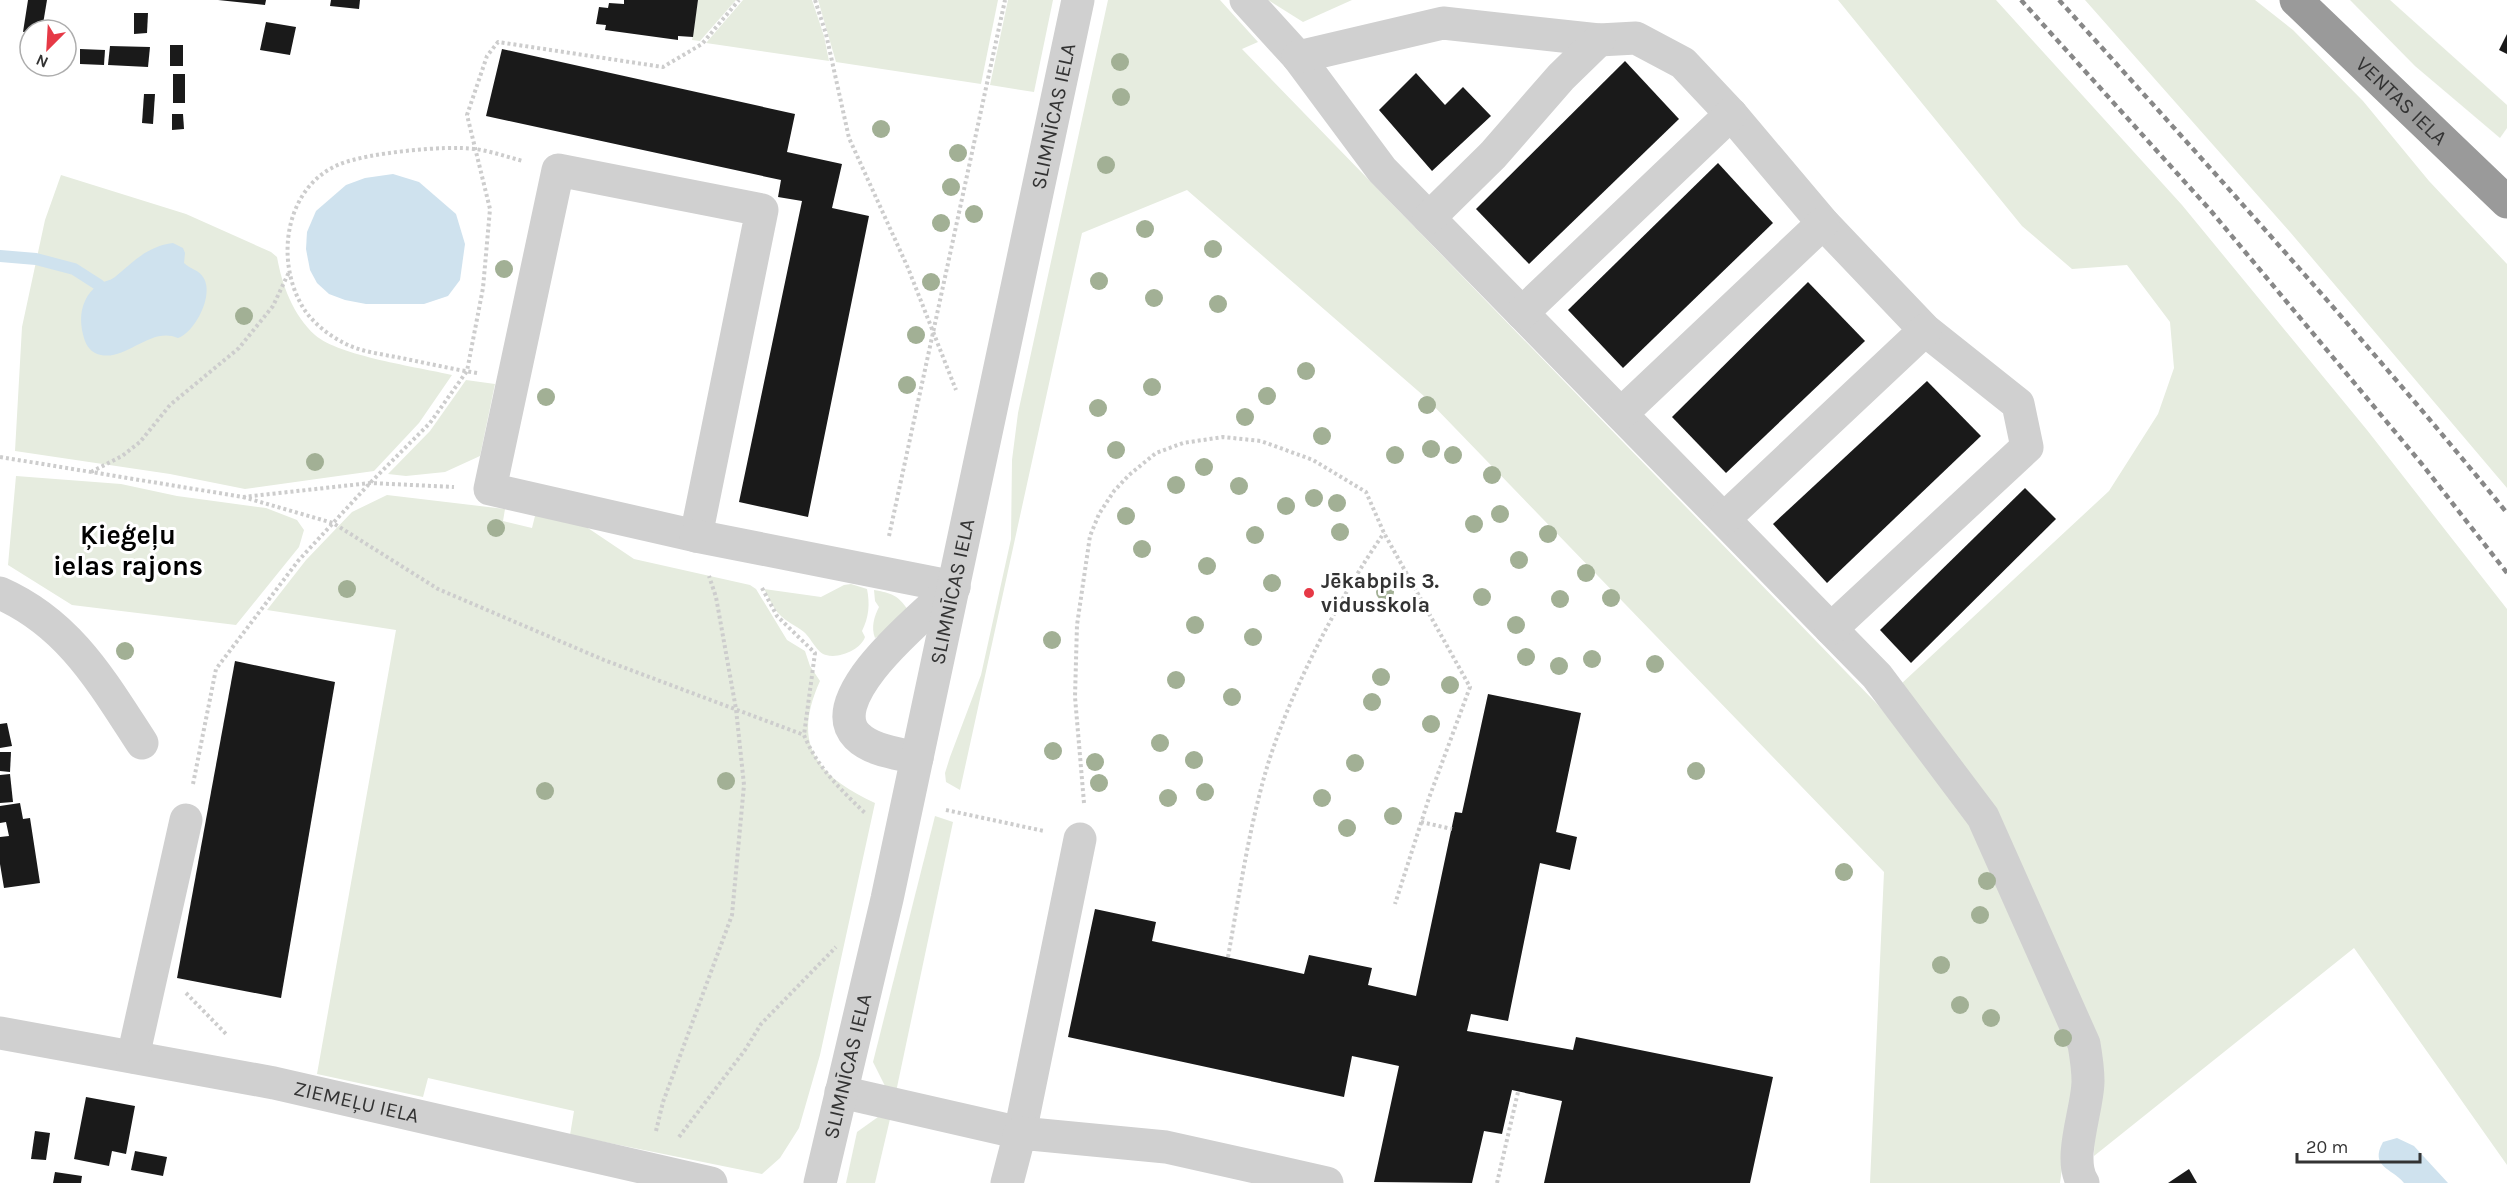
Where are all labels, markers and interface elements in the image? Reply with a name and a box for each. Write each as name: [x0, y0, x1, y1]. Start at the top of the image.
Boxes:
north arrow: [18, 18, 78, 78]
street label: SLIMNĪCAS IELA: [1026, 41, 1080, 192]
text: N: [33, 50, 51, 72]
street label: VENTAS IELA: [2351, 52, 2452, 150]
street label: SLIMNĪCAS IELA: [925, 516, 979, 667]
district label: Ķieģeļu ielas rajons: [53, 519, 203, 582]
place label: Jēkabpils 3. vidusskola: [1321, 569, 1439, 617]
marker: Jēkabpils 3. vidusskola: [1302, 586, 1316, 600]
street label: SLIMNĪCAS IELA: [819, 991, 876, 1141]
street label: ZIEMEĻU IELA: [291, 1076, 421, 1128]
scale bar: [2297, 1126, 2420, 1164]
text: 20 m: [2306, 1136, 2348, 1158]

